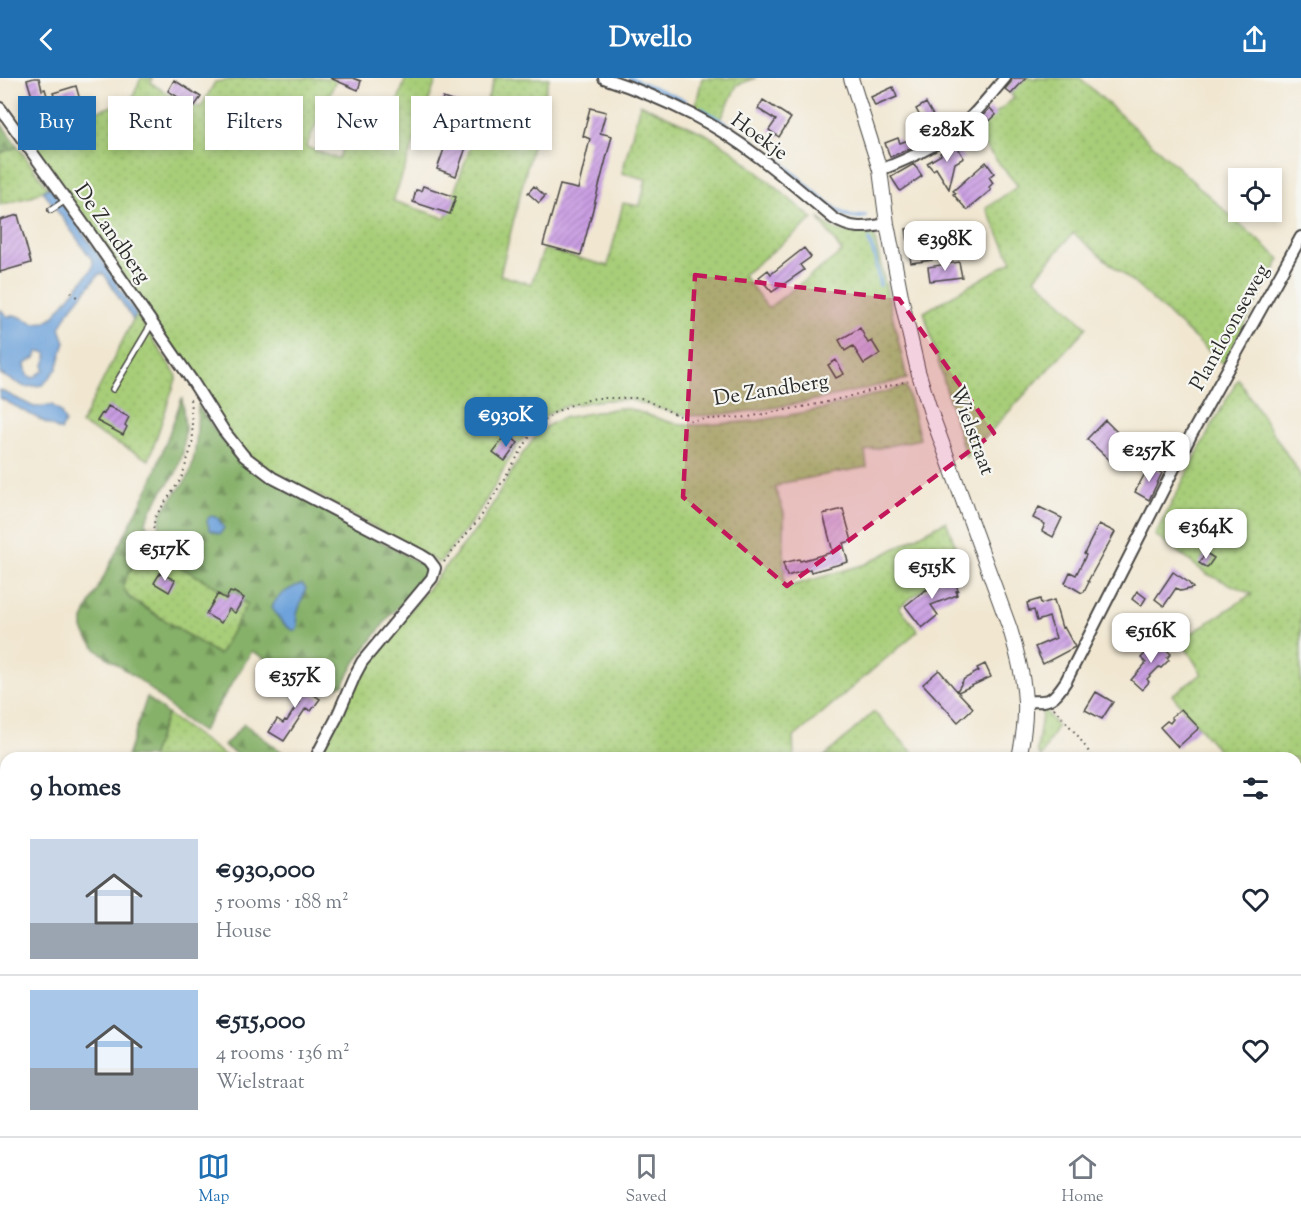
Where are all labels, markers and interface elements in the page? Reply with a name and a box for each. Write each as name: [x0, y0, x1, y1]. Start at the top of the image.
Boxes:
text: Dwello: [609, 20, 692, 59]
icon: back: [30, 23, 63, 56]
icon: share: [1238, 23, 1271, 56]
chip: Buy: [18, 96, 96, 150]
chip: Rent: [108, 96, 193, 150]
chip: Filters: [205, 96, 303, 150]
chip: New: [315, 96, 399, 150]
chip: Apartment: [411, 96, 552, 150]
street label: Hoekje: [724, 107, 794, 169]
pin: €282K: [905, 112, 989, 163]
text: €282K: [919, 117, 975, 146]
map controls: [1228, 168, 1282, 222]
button: locate: [1228, 168, 1282, 222]
street label: De Zandberg: [66, 178, 157, 290]
pin: €398K: [903, 221, 987, 272]
text: €398K: [918, 226, 972, 255]
street label: Plantloonseweg: [1184, 259, 1278, 397]
street label: De Zandberg: [712, 367, 831, 415]
street label: Wielstraat: [941, 382, 1001, 480]
pin: €930K: [464, 397, 548, 448]
text: €930K: [479, 402, 533, 431]
pin: €257K: [1107, 432, 1191, 483]
text: €257K: [1123, 437, 1175, 466]
pin: €364K: [1164, 509, 1248, 560]
text: €364K: [1179, 514, 1233, 543]
pin: €517K: [123, 531, 207, 582]
text: €517K: [140, 536, 190, 565]
pin: €515K: [890, 549, 974, 600]
text: €515K: [908, 554, 956, 583]
pin: €516K: [1109, 613, 1193, 664]
text: €516K: [1126, 618, 1176, 647]
pin: €357K: [253, 658, 337, 709]
text: €357K: [269, 663, 321, 692]
text: 9 homes: [30, 770, 121, 807]
icon: filters: [1239, 772, 1272, 805]
text: €930,000: [216, 852, 315, 889]
icon: home: [78, 863, 150, 935]
icon: heart: [1239, 883, 1272, 916]
text: 5 rooms · 188 m²: [216, 889, 349, 918]
text: House: [216, 918, 271, 947]
text: €515,000: [216, 1003, 306, 1040]
icon: home: [78, 1014, 150, 1086]
icon: heart: [1239, 1034, 1272, 1067]
text: 4 rooms · 136 m²: [216, 1040, 350, 1069]
text: Wielstraat: [216, 1069, 305, 1098]
tab: Map: [197, 1150, 230, 1209]
tab: Saved: [625, 1150, 667, 1209]
tab: Home: [1062, 1150, 1103, 1209]

